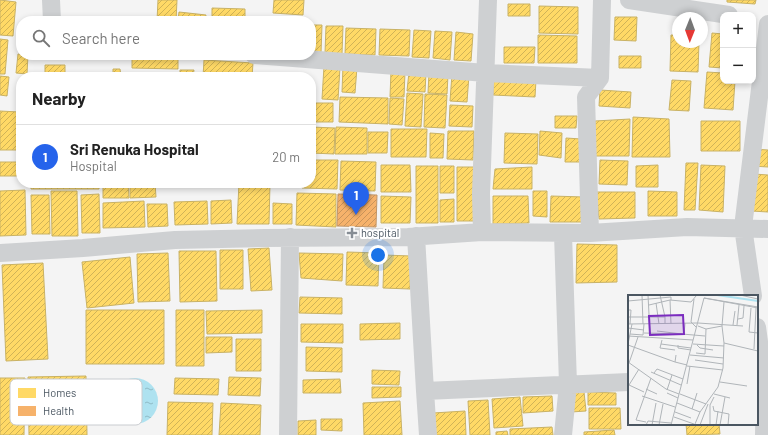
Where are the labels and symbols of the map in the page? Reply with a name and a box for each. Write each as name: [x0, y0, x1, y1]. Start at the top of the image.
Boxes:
north arrow: [672, 12, 708, 48]
pin: 1: [343, 182, 369, 215]
place label: hospital: [361, 226, 399, 239]
marker: hospital: [346, 227, 358, 239]
your location: [368, 245, 388, 265]
inset map: [628, 295, 758, 425]
legend: [10, 379, 142, 425]
text: Homes: [43, 386, 76, 399]
text: Health: [43, 404, 74, 417]

